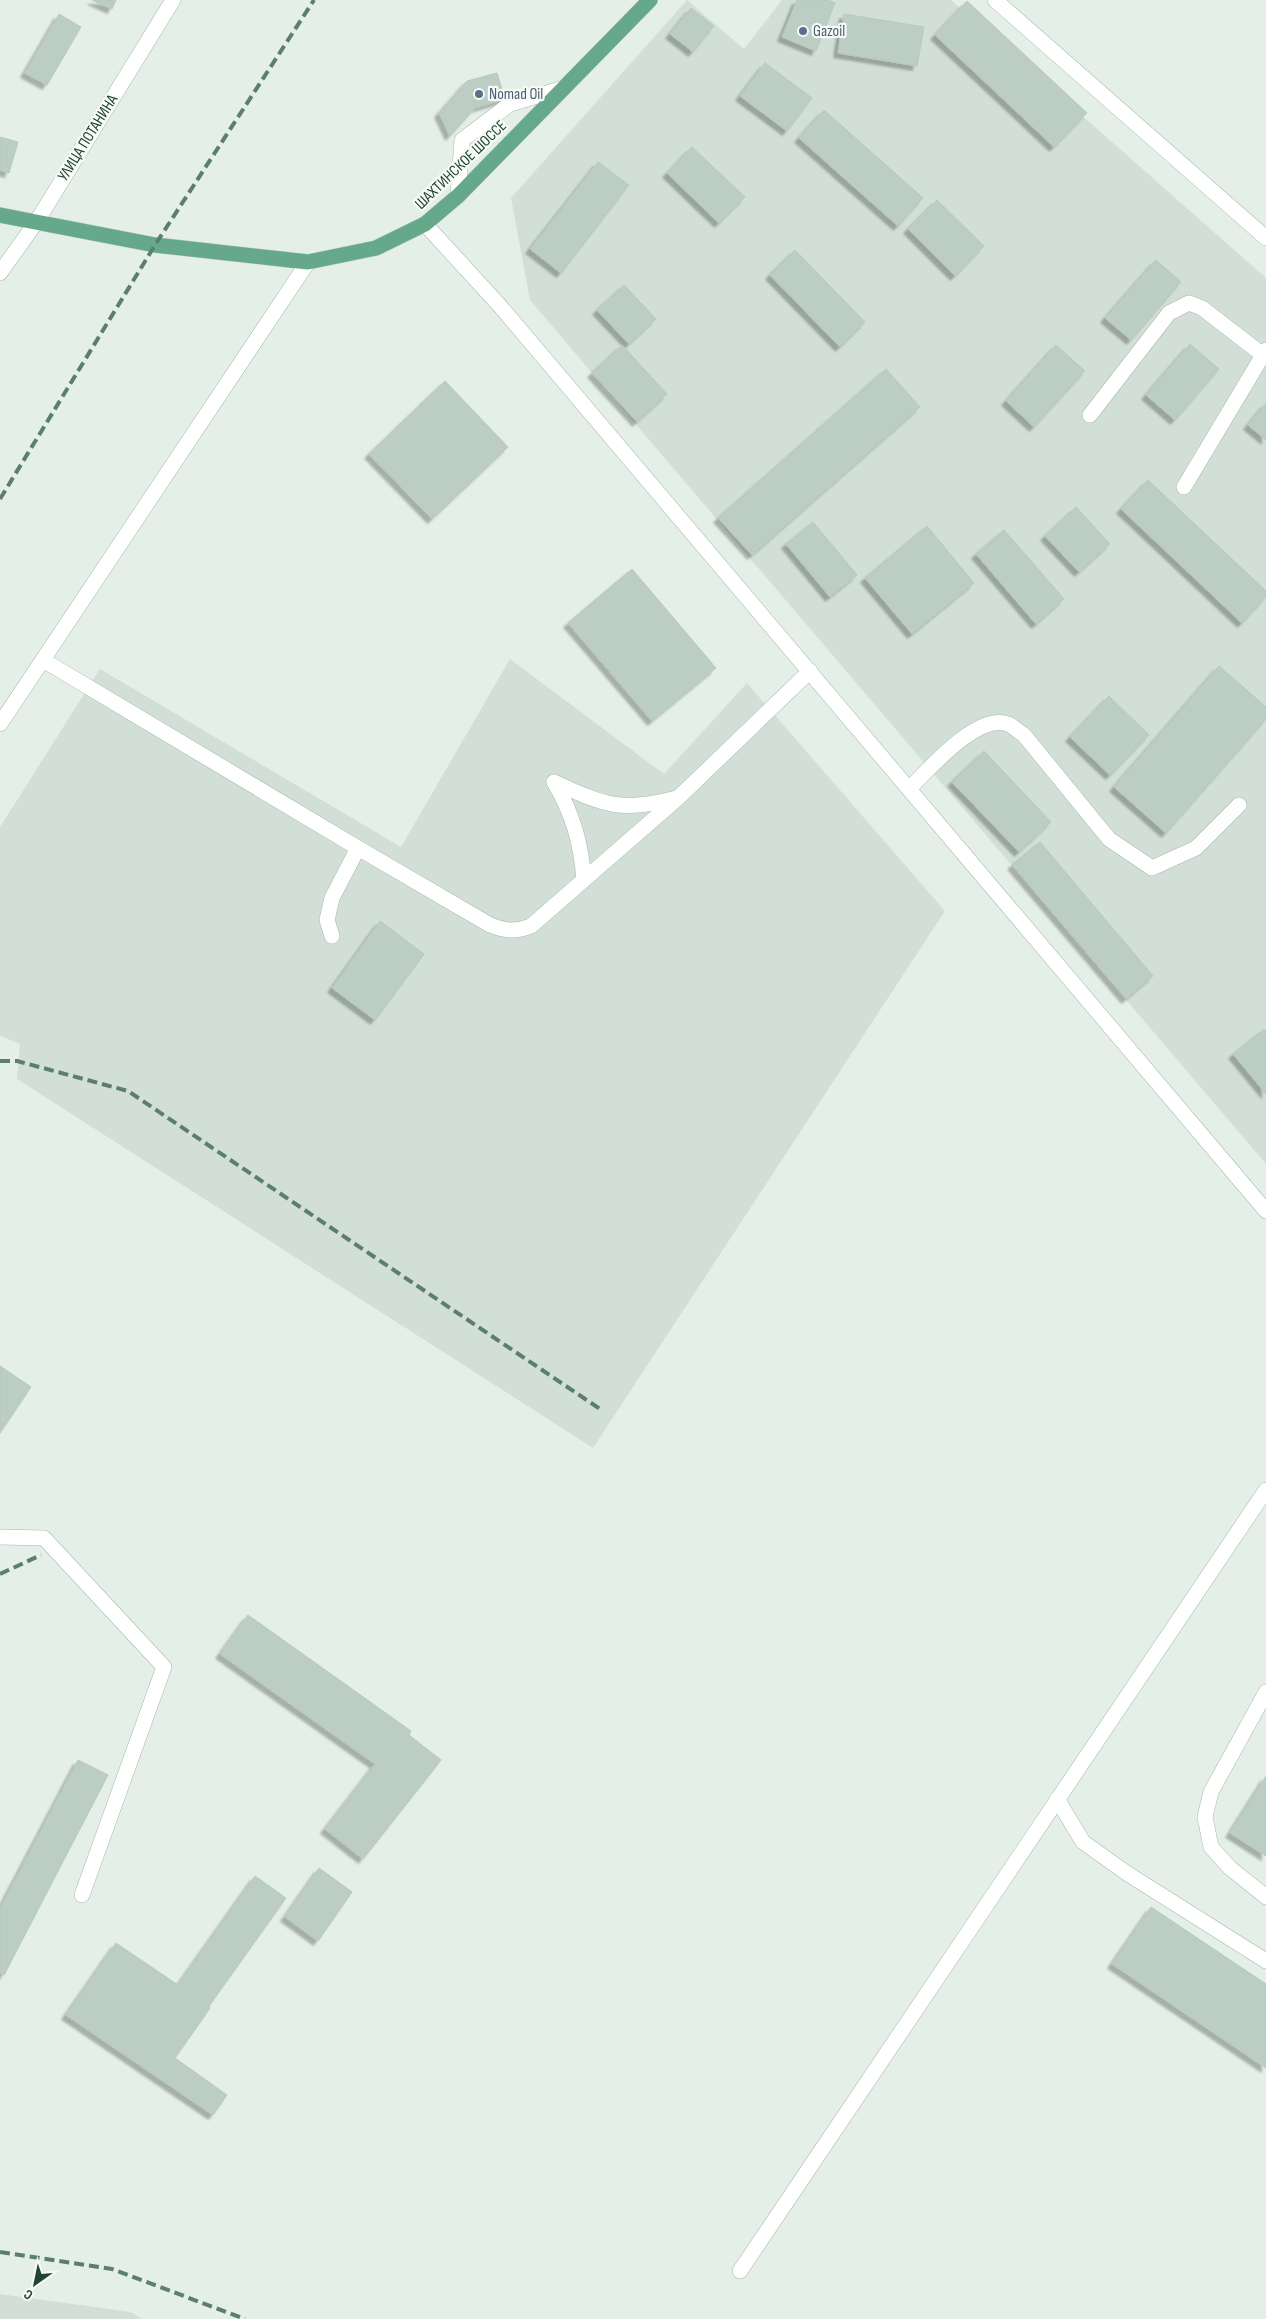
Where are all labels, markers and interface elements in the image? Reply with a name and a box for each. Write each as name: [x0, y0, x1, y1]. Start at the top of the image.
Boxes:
place label: Gazoil: [813, 22, 845, 41]
marker: Gazoil: [797, 25, 809, 37]
place label: Nomad Oil: [489, 85, 543, 104]
marker: Nomad Oil: [473, 88, 485, 100]
street label: УЛИЦА ПОТАНИНА: [54, 91, 122, 185]
street label: ШАХТИНСКОЕ ШОССЕ: [411, 117, 511, 213]
north arrow: [10, 2259, 60, 2309]
text: С: [21, 2285, 36, 2304]

